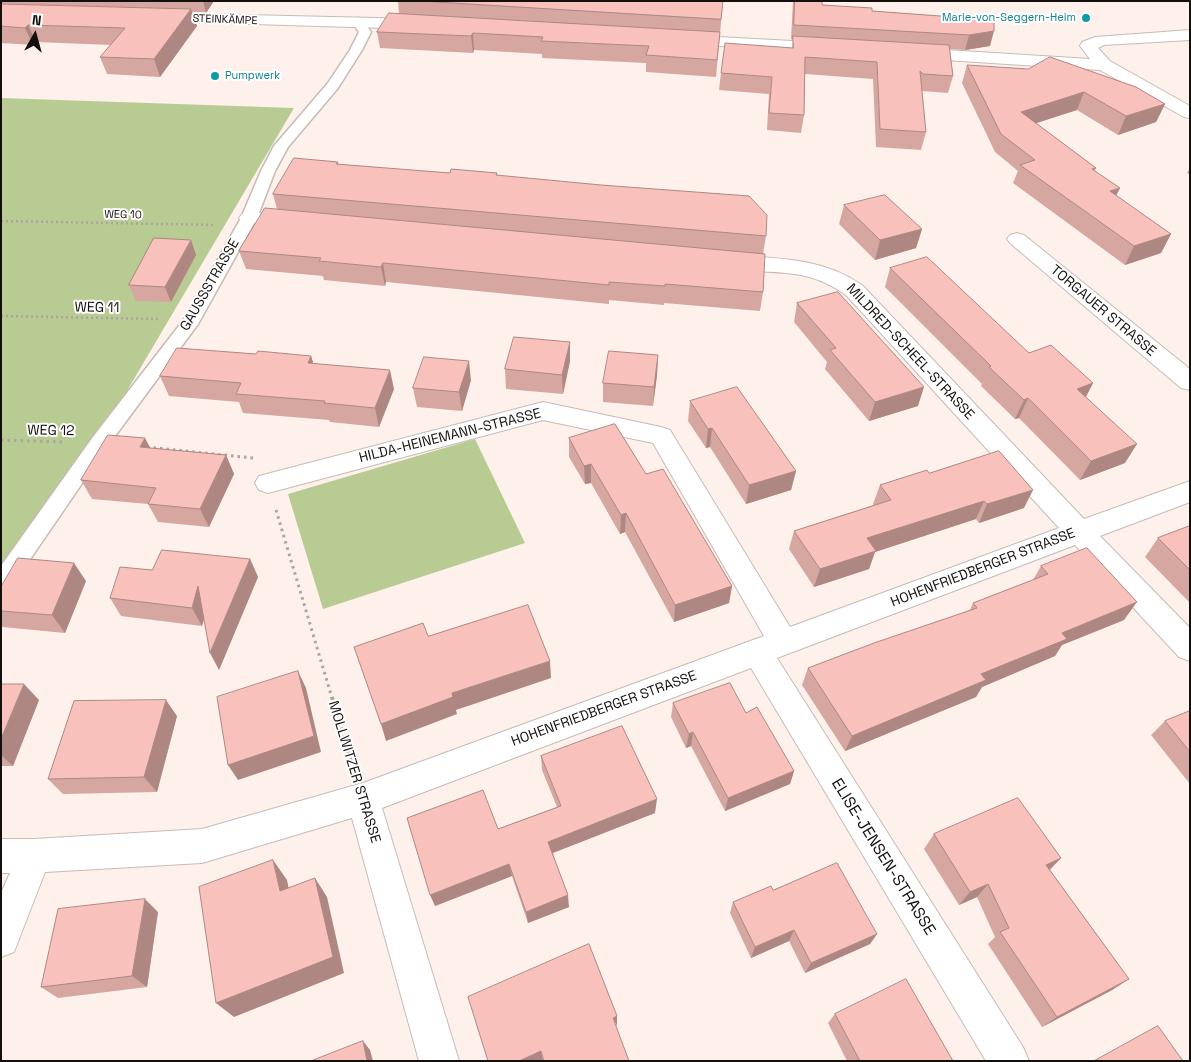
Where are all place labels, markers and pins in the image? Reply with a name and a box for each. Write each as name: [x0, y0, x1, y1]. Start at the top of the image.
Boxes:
place label: Marie-von-Seggern-Heim: [942, 11, 1076, 25]
marker: Marie-von-Seggern-Heim: [1080, 12, 1092, 24]
place label: Pumpwerk: [225, 69, 280, 83]
marker: Pumpwerk: [209, 70, 221, 82]

